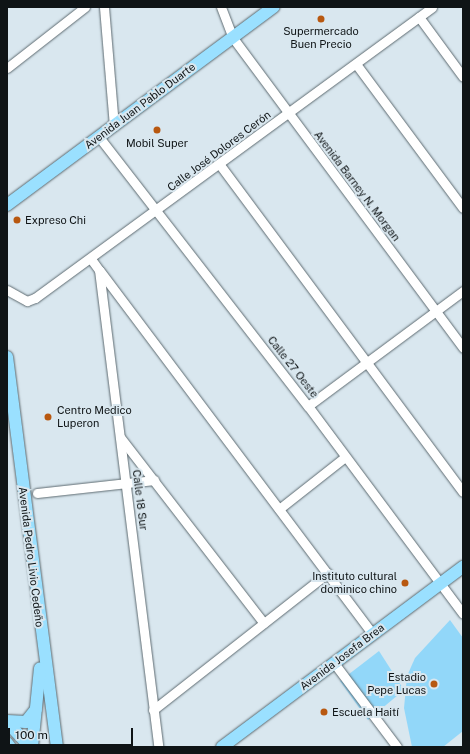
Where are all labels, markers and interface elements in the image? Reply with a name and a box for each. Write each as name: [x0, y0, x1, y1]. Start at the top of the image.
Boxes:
marker: Supermercado Buen Precio: [316, 14, 326, 24]
place label: Supermercado Buen Precio: [283, 25, 359, 51]
street label: Avenida Juan Pablo Duarte: [82, 60, 198, 152]
street label: Calle José Dolores Cerón: [165, 108, 273, 194]
marker: Mobil Super: [152, 125, 162, 135]
street label: Avenida Barney N. Morgan: [311, 128, 403, 244]
place label: Mobil Super: [126, 136, 188, 150]
place label: Expreso Chi: [25, 213, 86, 227]
marker: Expreso Chi: [12, 215, 22, 225]
street label: Calle 27 Oeste: [265, 334, 321, 400]
place label: Centro Medico Luperon: [57, 404, 132, 430]
marker: Centro Medico Luperon: [42, 411, 54, 423]
street label: Calle 18 Sur: [130, 469, 150, 531]
street label: Avenida Pedro Livio Cedeño: [16, 486, 46, 628]
place label: Instituto cultural dominico chino: [312, 570, 397, 596]
marker: Instituto cultural dominico chino: [400, 578, 410, 588]
street label: Avenida Josefa Brea: [297, 621, 387, 693]
place label: Estadio Pepe Lucas: [367, 671, 426, 697]
marker: Estadio Pepe Lucas: [429, 679, 439, 689]
place label: Escuela Haití: [332, 705, 399, 719]
marker: Escuela Haití: [319, 707, 329, 717]
scale bar: [10, 720, 135, 746]
text: 100 m: [15, 728, 48, 742]

